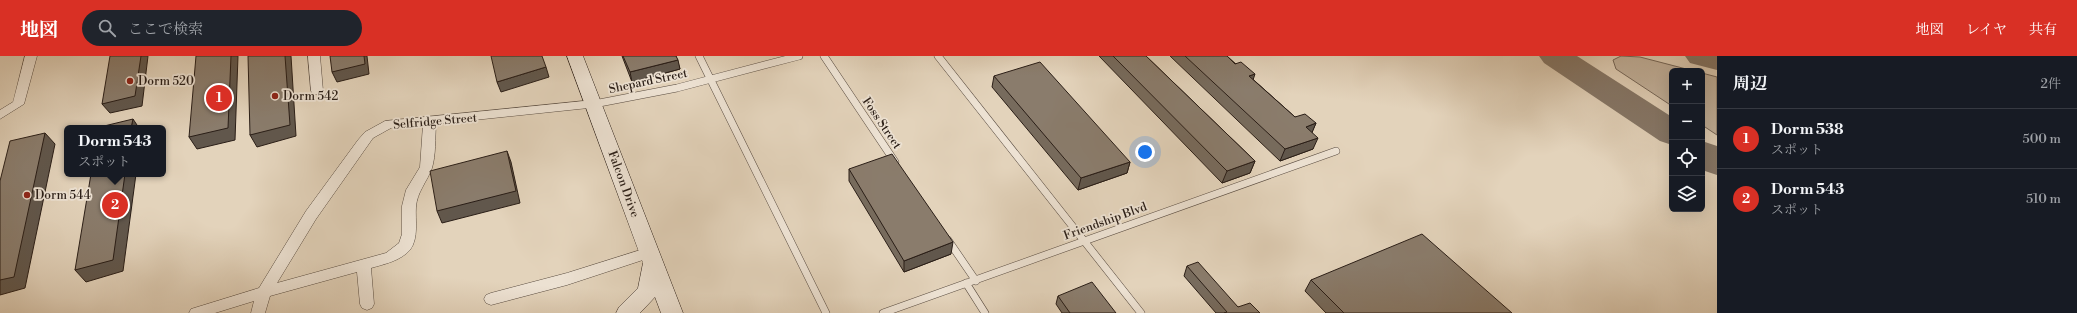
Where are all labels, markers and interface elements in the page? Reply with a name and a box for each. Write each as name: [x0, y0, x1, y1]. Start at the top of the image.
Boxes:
search box: [82, 10, 362, 46]
icon: search: [96, 17, 118, 39]
text: 地図: [20, 18, 58, 42]
text: ここで検索: [128, 20, 203, 39]
text: 地図: [1916, 21, 1944, 39]
text: レイヤ: [1966, 21, 2007, 39]
text: 共有: [2029, 21, 2057, 39]
street label: Shepard Street: [607, 66, 690, 97]
map controls: [1669, 68, 1705, 212]
button: +: [1669, 68, 1705, 104]
text: 周辺: [1733, 73, 1767, 95]
place label: Dorm 520: [138, 74, 194, 89]
marker: Dorm 520: [125, 76, 135, 86]
text: 2件: [2041, 76, 2061, 92]
pin: 1: [206, 83, 232, 113]
place label: Dorm 542: [283, 89, 338, 104]
marker: Dorm 542: [270, 91, 280, 101]
street label: Foss Street: [859, 94, 905, 153]
button: −: [1669, 104, 1705, 140]
street label: Selfridge Street: [392, 110, 478, 133]
text: Dorm 538: [1771, 120, 1844, 139]
popup: [64, 125, 166, 177]
text: 1: [1743, 131, 1749, 147]
text: 500 m: [2023, 131, 2061, 147]
text: Dorm 543: [78, 132, 152, 151]
button: locate: [1669, 140, 1705, 176]
your location: [1135, 142, 1155, 162]
text: スポット: [1771, 142, 1823, 158]
street label: Falcon Drive: [605, 149, 643, 220]
text: スポット: [78, 154, 130, 170]
button: layers: [1669, 176, 1705, 212]
text: Dorm 543: [1771, 180, 1844, 199]
place label: Dorm 544: [35, 188, 91, 203]
marker: Dorm 544: [22, 190, 32, 200]
pin: 2: [102, 190, 128, 220]
text: 2: [1742, 191, 1750, 207]
text: 510 m: [2026, 191, 2061, 207]
street label: Friendship Blvd: [1061, 199, 1149, 244]
text: スポット: [1771, 202, 1823, 218]

